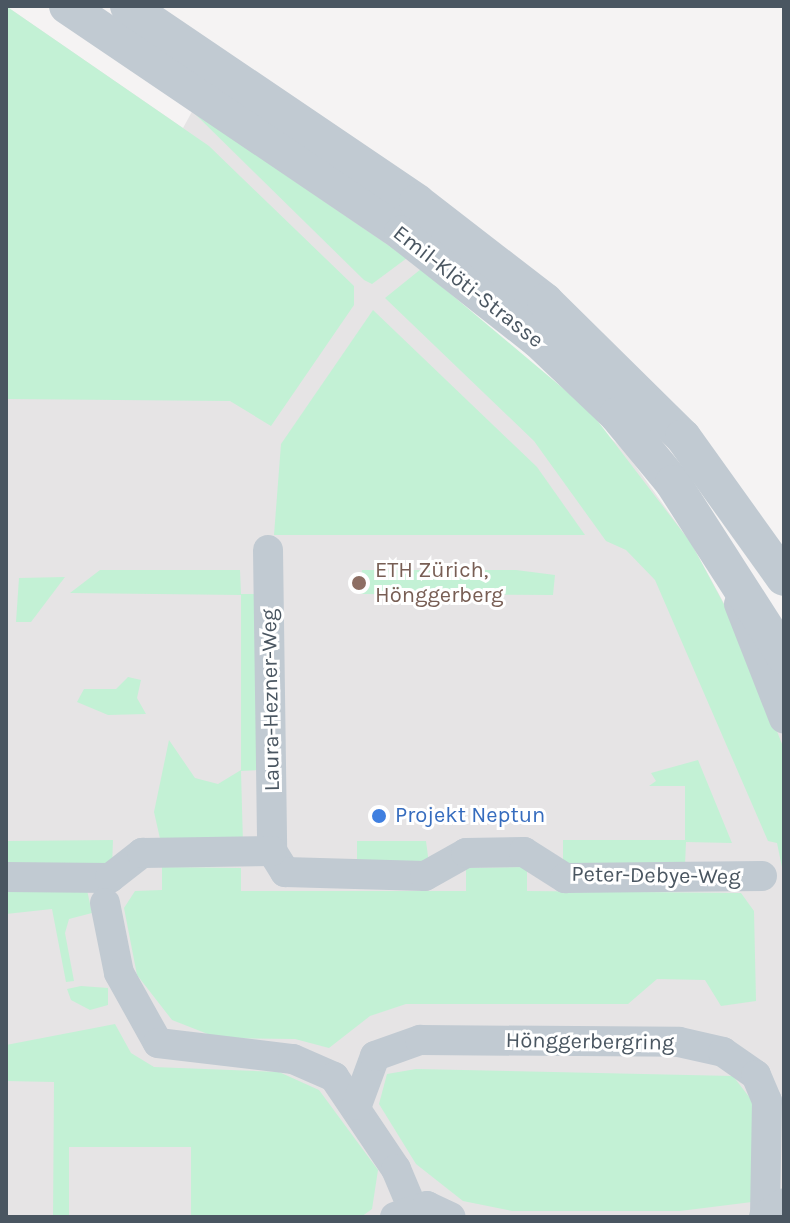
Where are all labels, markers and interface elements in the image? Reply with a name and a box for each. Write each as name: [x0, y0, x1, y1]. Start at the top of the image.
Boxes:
street label: Emil-Klöti-Strasse: [388, 220, 548, 354]
place label: ETH Zürich, Hönggerberg: [375, 557, 503, 608]
marker: ETH Zürich, Hönggerberg: [350, 574, 368, 592]
street label: Laura-Hezner-Weg: [256, 608, 286, 792]
place label: Projekt Neptun: [395, 803, 545, 829]
marker: Projekt Neptun: [370, 807, 388, 825]
street label: Peter-Debye-Weg: [571, 861, 741, 891]
street label: Hönggerbergring: [505, 1027, 675, 1057]

